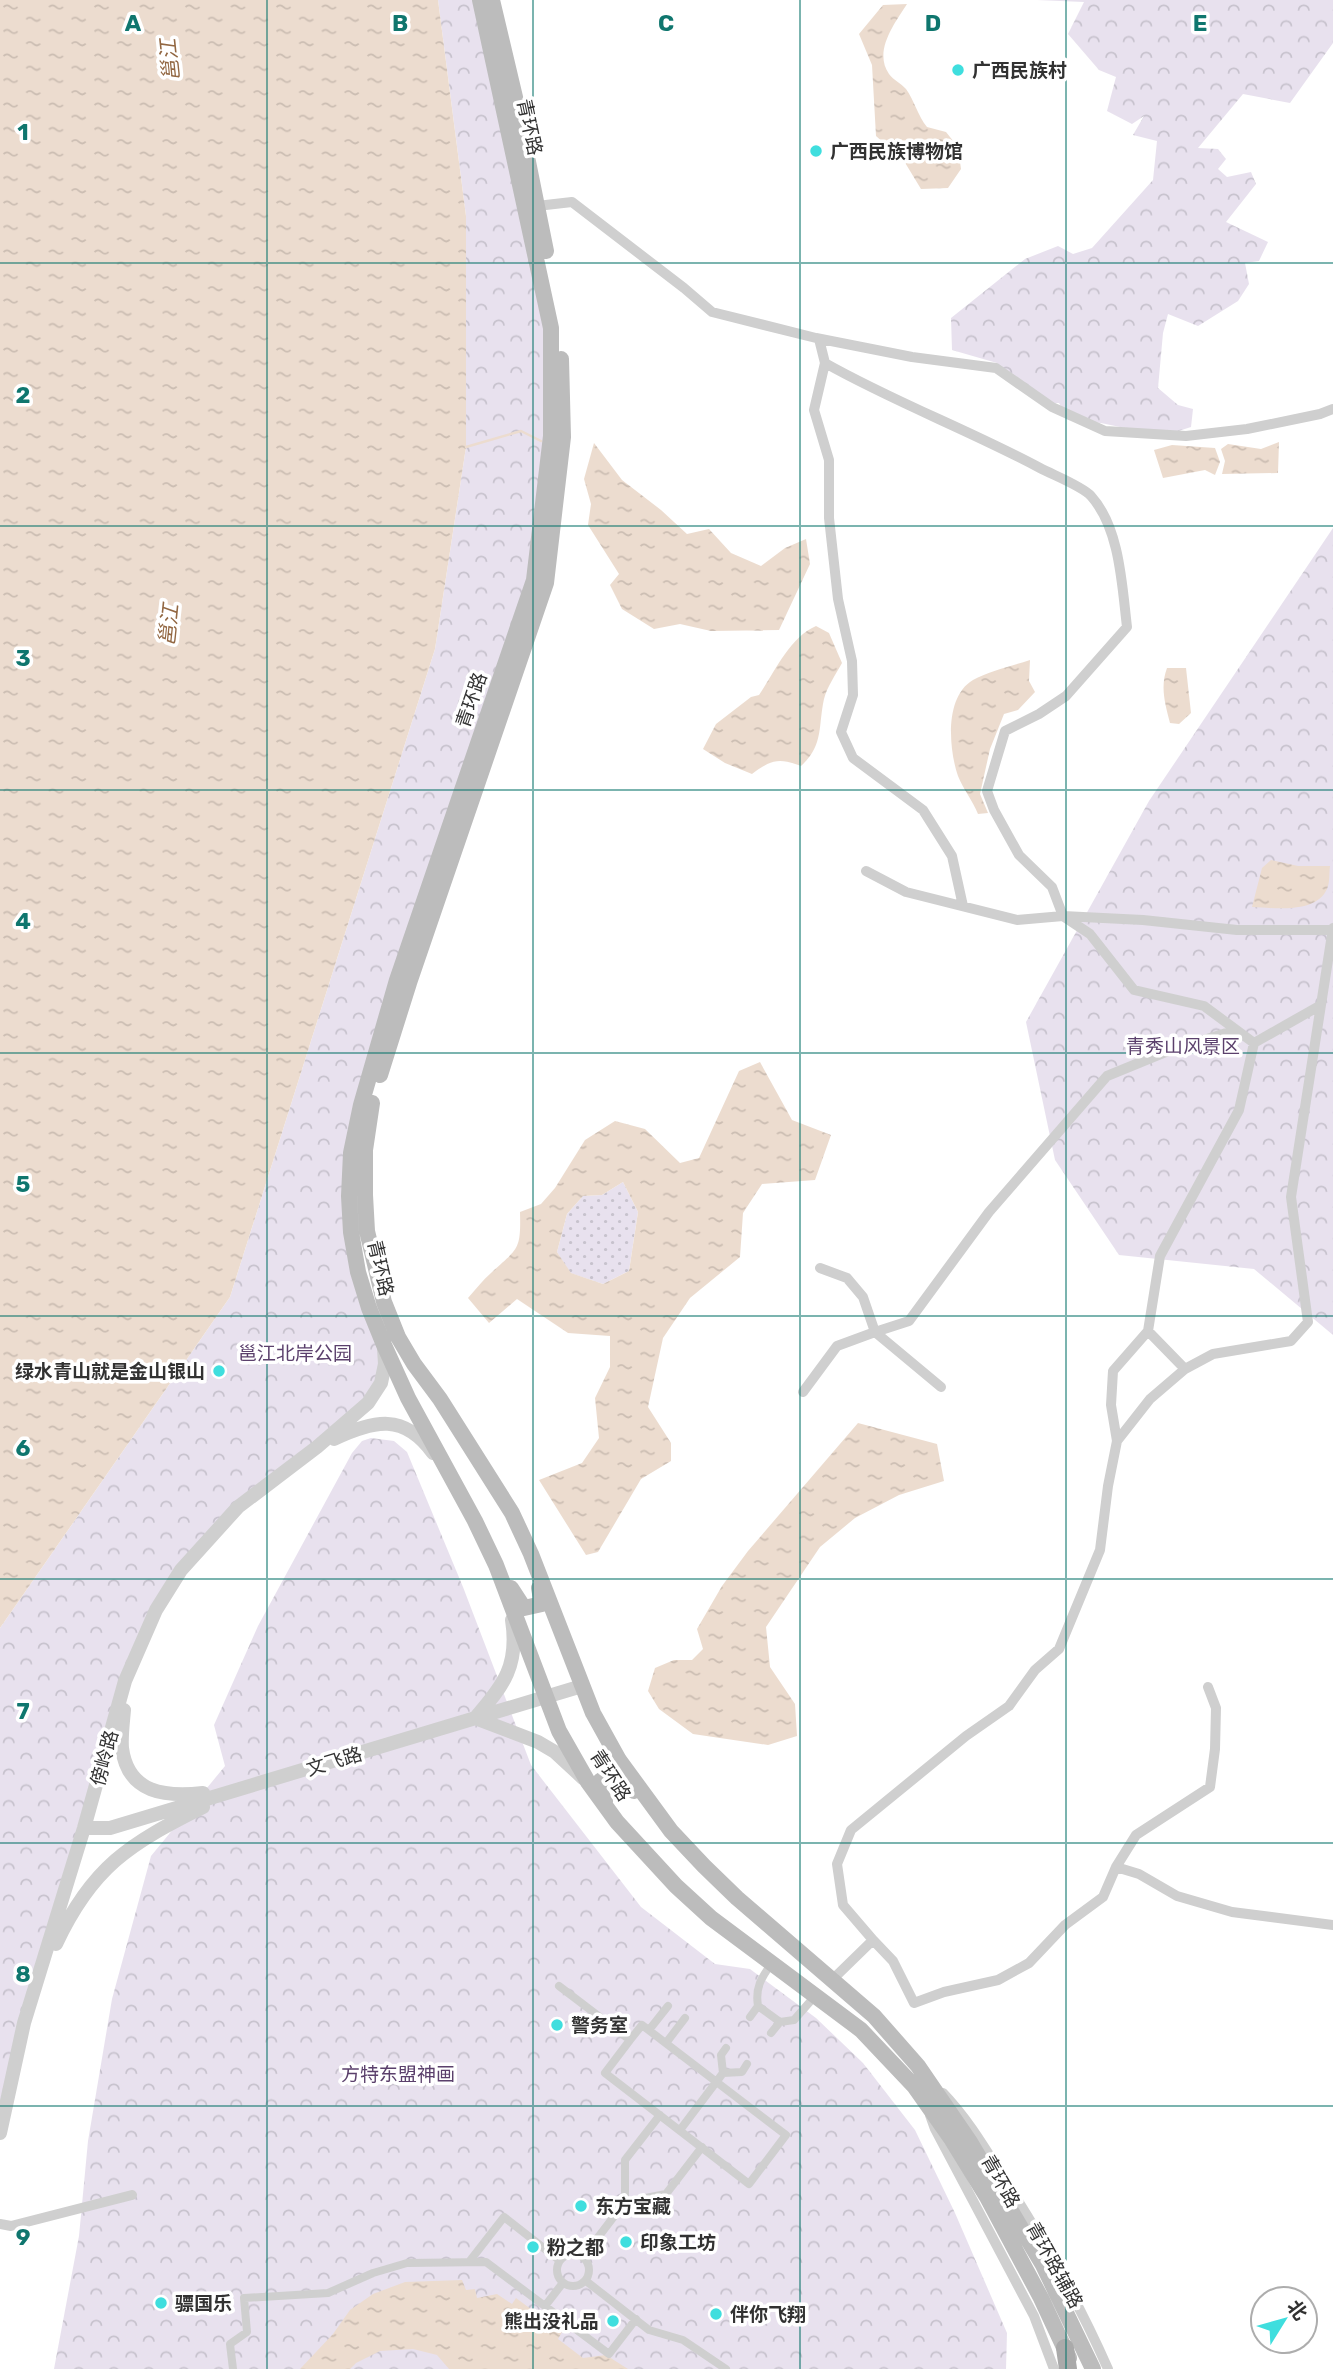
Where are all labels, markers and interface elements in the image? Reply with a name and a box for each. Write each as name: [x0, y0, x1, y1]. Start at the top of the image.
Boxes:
text: A: [125, 9, 142, 37]
text: B: [392, 9, 408, 37]
text: C: [658, 9, 674, 37]
text: D: [925, 9, 941, 37]
text: E: [1193, 9, 1207, 37]
water label: 邕江: [155, 36, 184, 82]
place label: 广西民族村: [972, 59, 1067, 82]
marker: 广西民族村: [950, 62, 966, 78]
street label: 青环路: [512, 97, 547, 157]
text: 1: [17, 118, 29, 146]
place label: 广西民族博物馆: [830, 140, 963, 163]
marker: 广西民族博物馆: [808, 143, 824, 159]
text: 2: [16, 381, 30, 409]
water label: 邕江: [154, 601, 183, 647]
text: 3: [15, 644, 31, 672]
street label: 青环路: [451, 669, 492, 731]
text: 4: [15, 907, 31, 935]
park label: 青秀山风景区: [1126, 1035, 1240, 1058]
text: 5: [16, 1170, 31, 1198]
street label: 青环路: [363, 1238, 398, 1298]
park label: 邕江北岸公园: [238, 1342, 352, 1365]
place label: 绿水青山就是金山银山: [15, 1360, 205, 1383]
marker: 绿水青山就是金山银山: [211, 1363, 227, 1379]
text: 6: [16, 1434, 31, 1462]
text: 7: [16, 1697, 30, 1725]
street label: 傍岭路: [86, 1728, 123, 1789]
street label: 文飞路: [304, 1742, 365, 1781]
street label: 青环路: [585, 1745, 636, 1805]
text: 8: [15, 1960, 31, 1988]
place label: 警务室: [571, 2014, 628, 2037]
marker: 警务室: [549, 2017, 565, 2033]
park label: 方特东盟神画: [341, 2063, 455, 2086]
street label: 青环路: [976, 2151, 1025, 2212]
place label: 东方宝藏: [595, 2195, 671, 2218]
marker: 东方宝藏: [573, 2198, 589, 2214]
street label: 青环路辅路: [1021, 2218, 1088, 2312]
text: 9: [16, 2223, 30, 2251]
place label: 印象工坊: [640, 2231, 716, 2254]
marker: 印象工坊: [618, 2234, 634, 2250]
place label: 粉之都: [547, 2236, 604, 2259]
marker: 粉之都: [525, 2239, 541, 2255]
north arrow: [1249, 2285, 1319, 2355]
place label: 骠国乐: [175, 2292, 232, 2315]
marker: 骠国乐: [153, 2295, 169, 2311]
text: 北: [1282, 2296, 1312, 2325]
place label: 伴你飞翔: [730, 2303, 806, 2326]
marker: 伴你飞翔: [708, 2306, 724, 2322]
place label: 熊出没礼品: [504, 2310, 599, 2333]
marker: 熊出没礼品: [605, 2313, 621, 2329]

